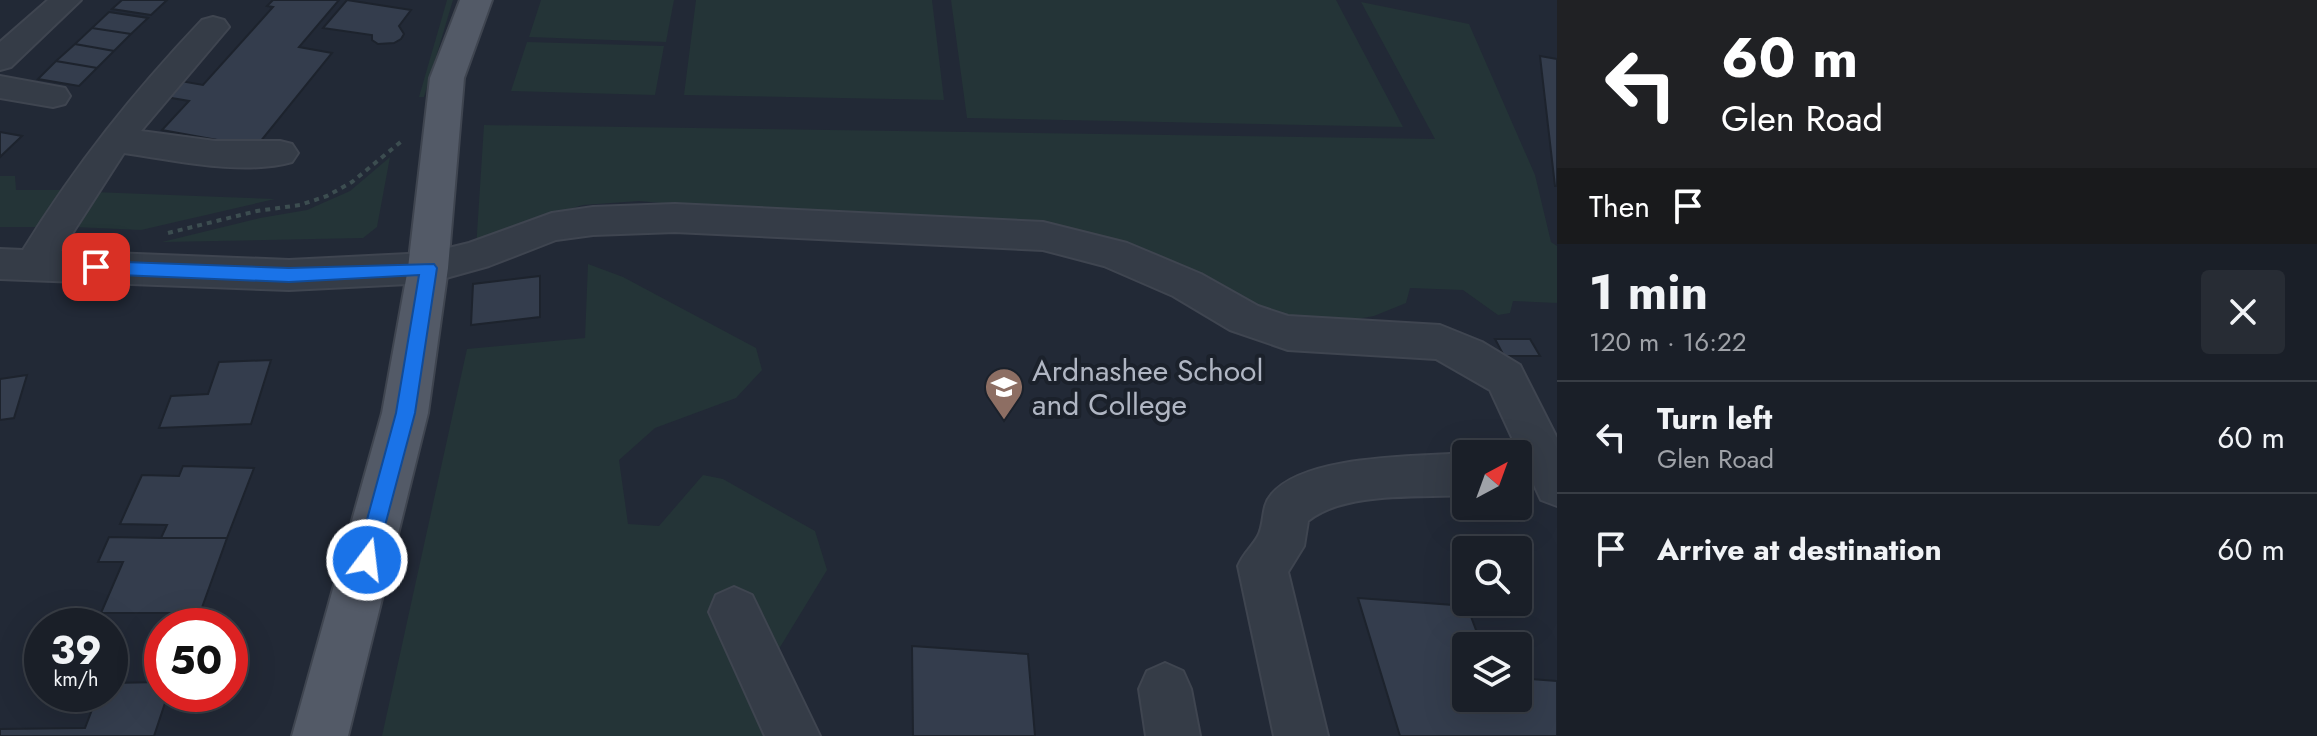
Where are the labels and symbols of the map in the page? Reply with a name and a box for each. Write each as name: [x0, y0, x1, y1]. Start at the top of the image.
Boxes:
pin: [62, 233, 130, 301]
place label: Ardnashee School and College: [1032, 349, 1263, 426]
school or university icon: Ardnashee School and College: [983, 366, 1025, 421]
north arrow: [1452, 440, 1532, 520]
position arrow: [325, 518, 409, 602]
speed limit sign: 50: [144, 608, 248, 712]

